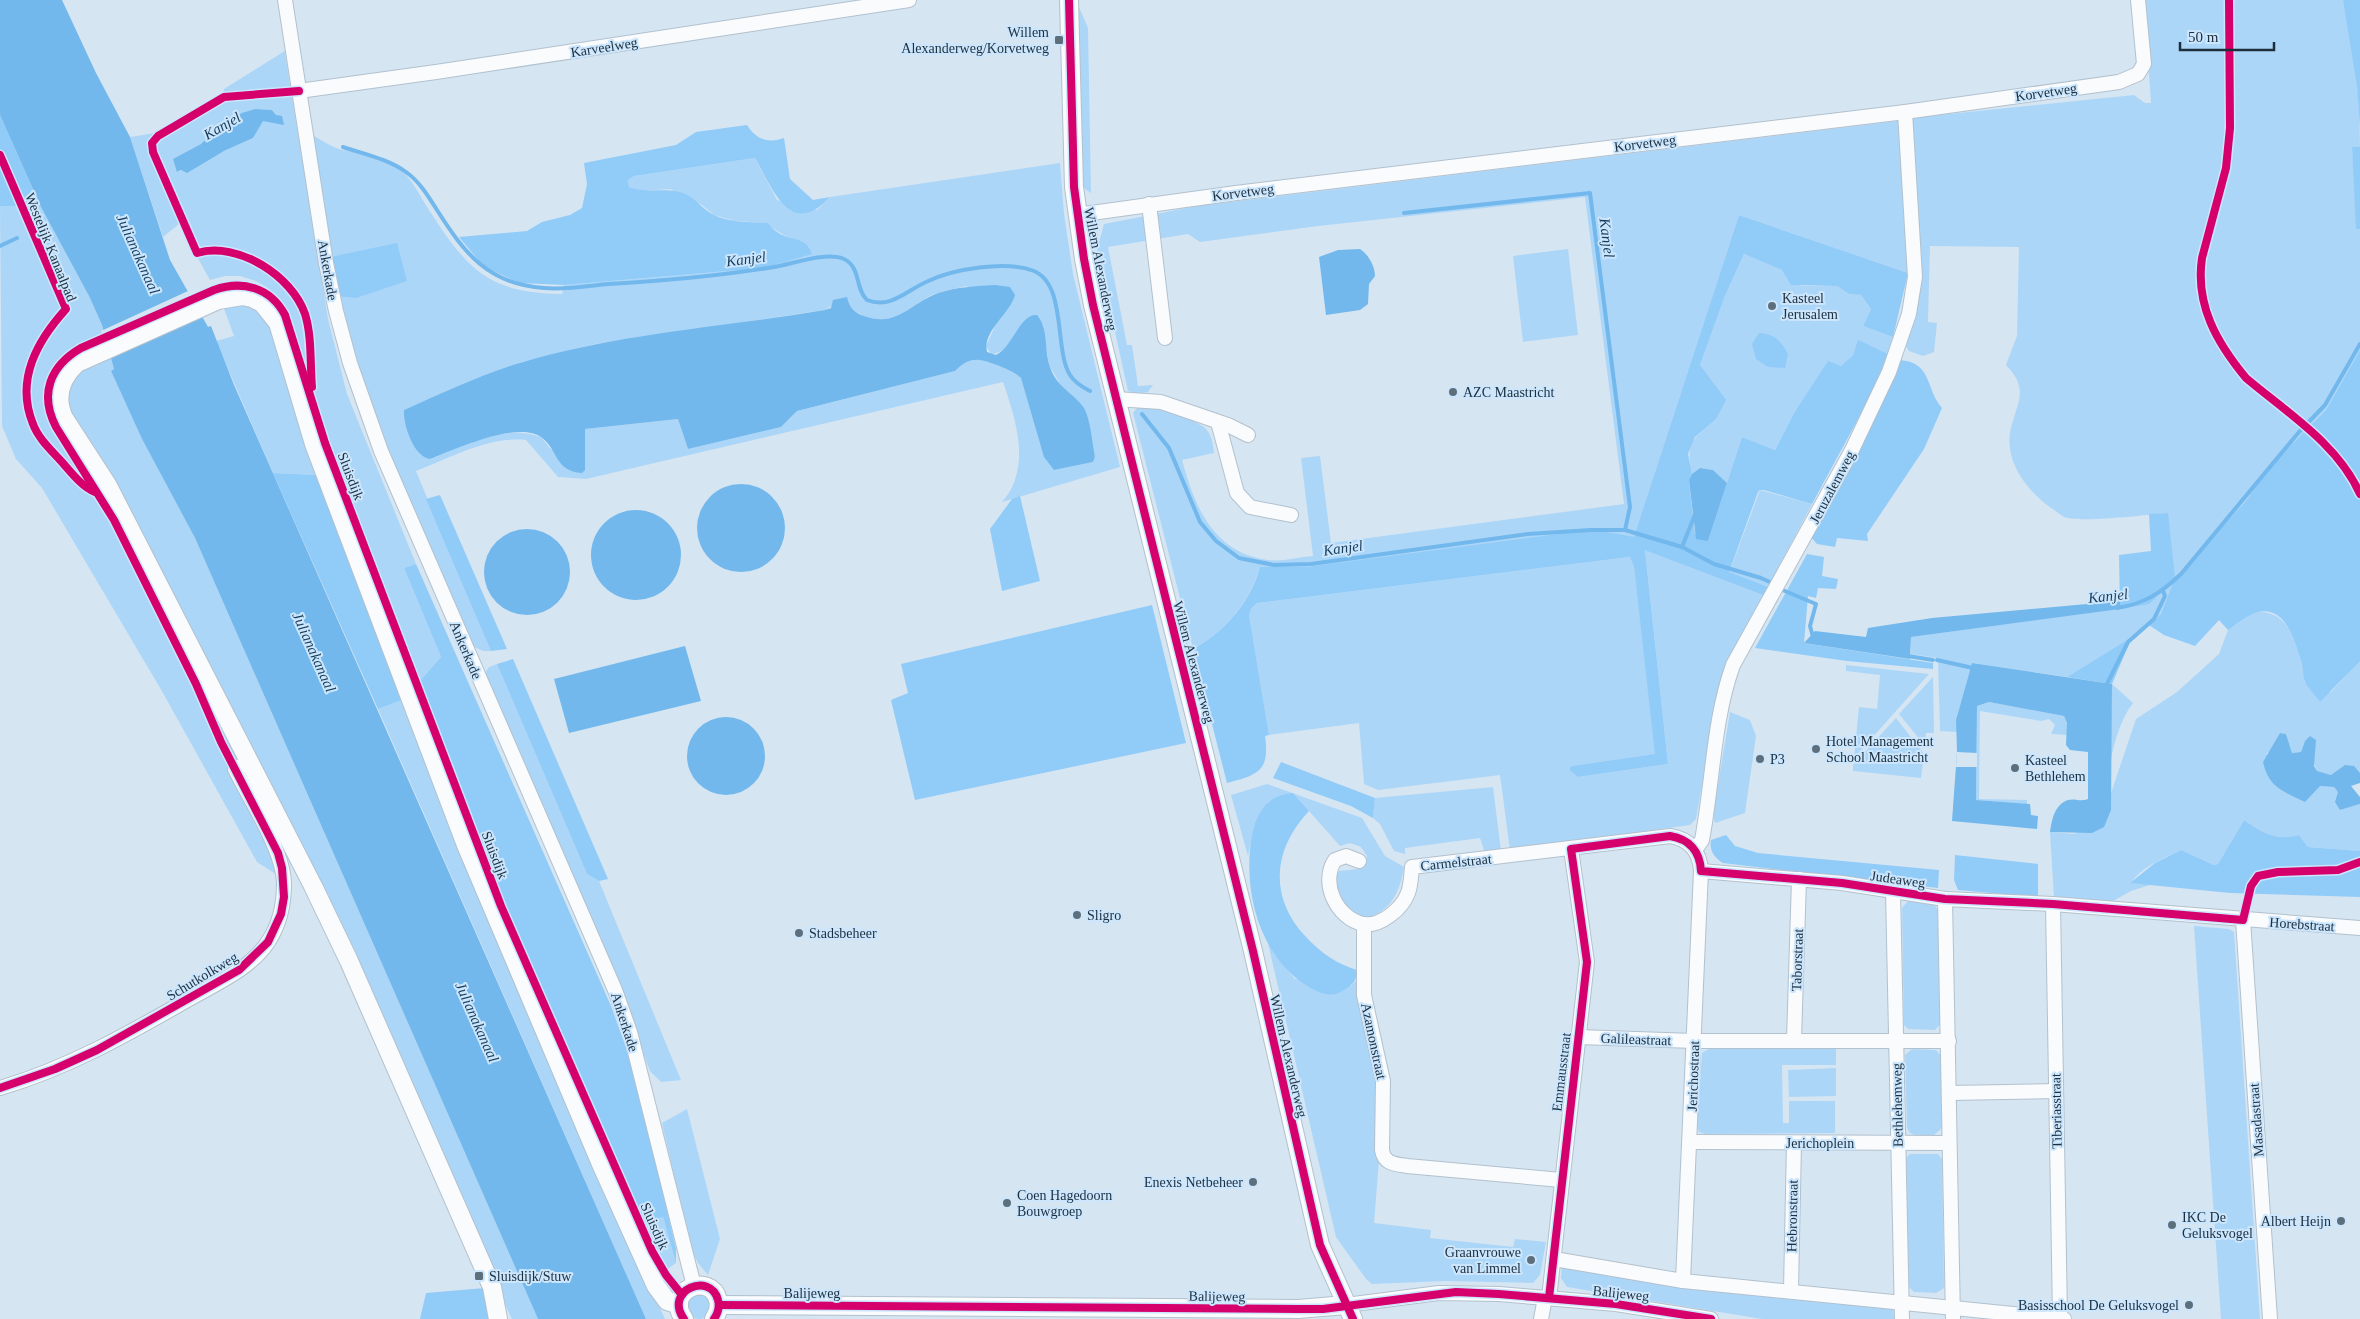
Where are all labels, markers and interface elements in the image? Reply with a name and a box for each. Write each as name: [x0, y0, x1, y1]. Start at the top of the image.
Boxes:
scale bar: [2180, 20, 2274, 52]
place label: Willem Alexanderweg/Korvetweg: [901, 25, 1049, 56]
text: 50 m: [2188, 29, 2219, 45]
marker: Willem Alexanderweg/Korvetweg: [1053, 34, 1065, 46]
street label: Karveelweg: [570, 35, 639, 60]
street label: Korvetweg: [2014, 81, 2078, 104]
water label: Kanjel: [200, 109, 243, 143]
street label: Korvetweg: [1613, 132, 1677, 155]
street label: Korvetweg: [1211, 181, 1275, 204]
street label: Westelijk Kanaalpad: [22, 191, 79, 304]
street label: Willem Alexanderweg: [1081, 206, 1120, 332]
water label: Julianakanaal: [113, 212, 163, 296]
water label: Kanjel: [1597, 216, 1617, 259]
street label: Ankerkade: [315, 239, 340, 302]
water label: Kanjel: [724, 249, 767, 269]
place label: Kasteel Jerusalem: [1782, 291, 1838, 322]
marker: Kasteel Jerusalem: [1766, 300, 1778, 312]
place label: AZC Maastricht: [1463, 385, 1554, 400]
marker: AZC Maastricht: [1447, 386, 1459, 398]
street label: Jeruzalemweg: [1807, 448, 1858, 526]
street label: Sluisdijk: [335, 450, 366, 502]
water label: Kanjel: [1321, 537, 1364, 559]
water label: Kanjel: [2086, 586, 2129, 606]
street label: Willem Alexanderweg: [1170, 599, 1217, 725]
water label: Julianakanaal: [289, 610, 339, 694]
street label: Ankerkade: [447, 619, 484, 681]
place label: Hotel Management School Maastricht: [1826, 734, 1934, 765]
marker: Hotel Management School Maastricht: [1810, 743, 1822, 755]
place label: P3: [1770, 752, 1785, 767]
marker: P3: [1754, 753, 1766, 765]
place label: Kasteel Bethlehem: [2025, 753, 2086, 784]
marker: Kasteel Bethlehem: [2009, 762, 2021, 774]
street label: Sluisdijk: [479, 829, 510, 881]
street label: Carmelstraat: [1420, 851, 1493, 874]
street label: Judeaweg: [1870, 868, 1926, 891]
place label: Sligro: [1087, 908, 1121, 923]
marker: Sligro: [1071, 909, 1083, 921]
street label: Horebstraat: [2269, 915, 2335, 934]
place label: Stadsbeheer: [809, 926, 877, 941]
marker: Stadsbeheer: [793, 927, 805, 939]
street label: Taborstraat: [1789, 928, 1806, 992]
street label: Schutkolkweg: [164, 949, 240, 1003]
water label: Julianakanaal: [452, 980, 502, 1064]
street label: Ankerkade: [608, 991, 641, 1054]
street label: Willem Alexanderweg: [1267, 993, 1310, 1119]
street label: Azamonstraat: [1358, 1002, 1389, 1081]
street label: Galileastraat: [1600, 1031, 1672, 1048]
street label: Emmausstraat: [1549, 1032, 1574, 1112]
street label: Jerichostraat: [1685, 1040, 1702, 1112]
street label: Bethlehemweg: [1889, 1063, 1906, 1147]
street label: Tiberiasstraat: [2048, 1073, 2065, 1149]
street label: Masadastraat: [2246, 1082, 2267, 1157]
street label: Jerichoplein: [1786, 1136, 1854, 1151]
place label: Enexis Netbeheer: [1144, 1175, 1243, 1190]
marker: Enexis Netbeheer: [1247, 1176, 1259, 1188]
street label: Hebronstraat: [1784, 1180, 1801, 1252]
place label: Coen Hagedoorn Bouwgroep: [1017, 1188, 1112, 1219]
marker: Coen Hagedoorn Bouwgroep: [1001, 1197, 1013, 1209]
street label: Sluisdijk: [638, 1200, 672, 1252]
place label: IKC De Geluksvogel: [2182, 1210, 2253, 1241]
place label: Albert Heijn: [2261, 1214, 2331, 1229]
marker: Albert Heijn: [2335, 1215, 2347, 1227]
marker: IKC De Geluksvogel: [2166, 1219, 2178, 1231]
place label: Graanvrouwe van Limmel: [1445, 1245, 1521, 1276]
marker: Graanvrouwe van Limmel: [1525, 1254, 1537, 1266]
place label: Sluisdijk/Stuw: [489, 1269, 572, 1284]
marker: Sluisdijk/Stuw: [473, 1270, 485, 1282]
street label: Balijeweg: [1592, 1283, 1650, 1304]
street label: Balijeweg: [784, 1286, 840, 1301]
street label: Balijeweg: [1188, 1289, 1246, 1304]
place label: Basisschool De Geluksvogel: [2018, 1298, 2179, 1313]
marker: Basisschool De Geluksvogel: [2183, 1299, 2195, 1311]

